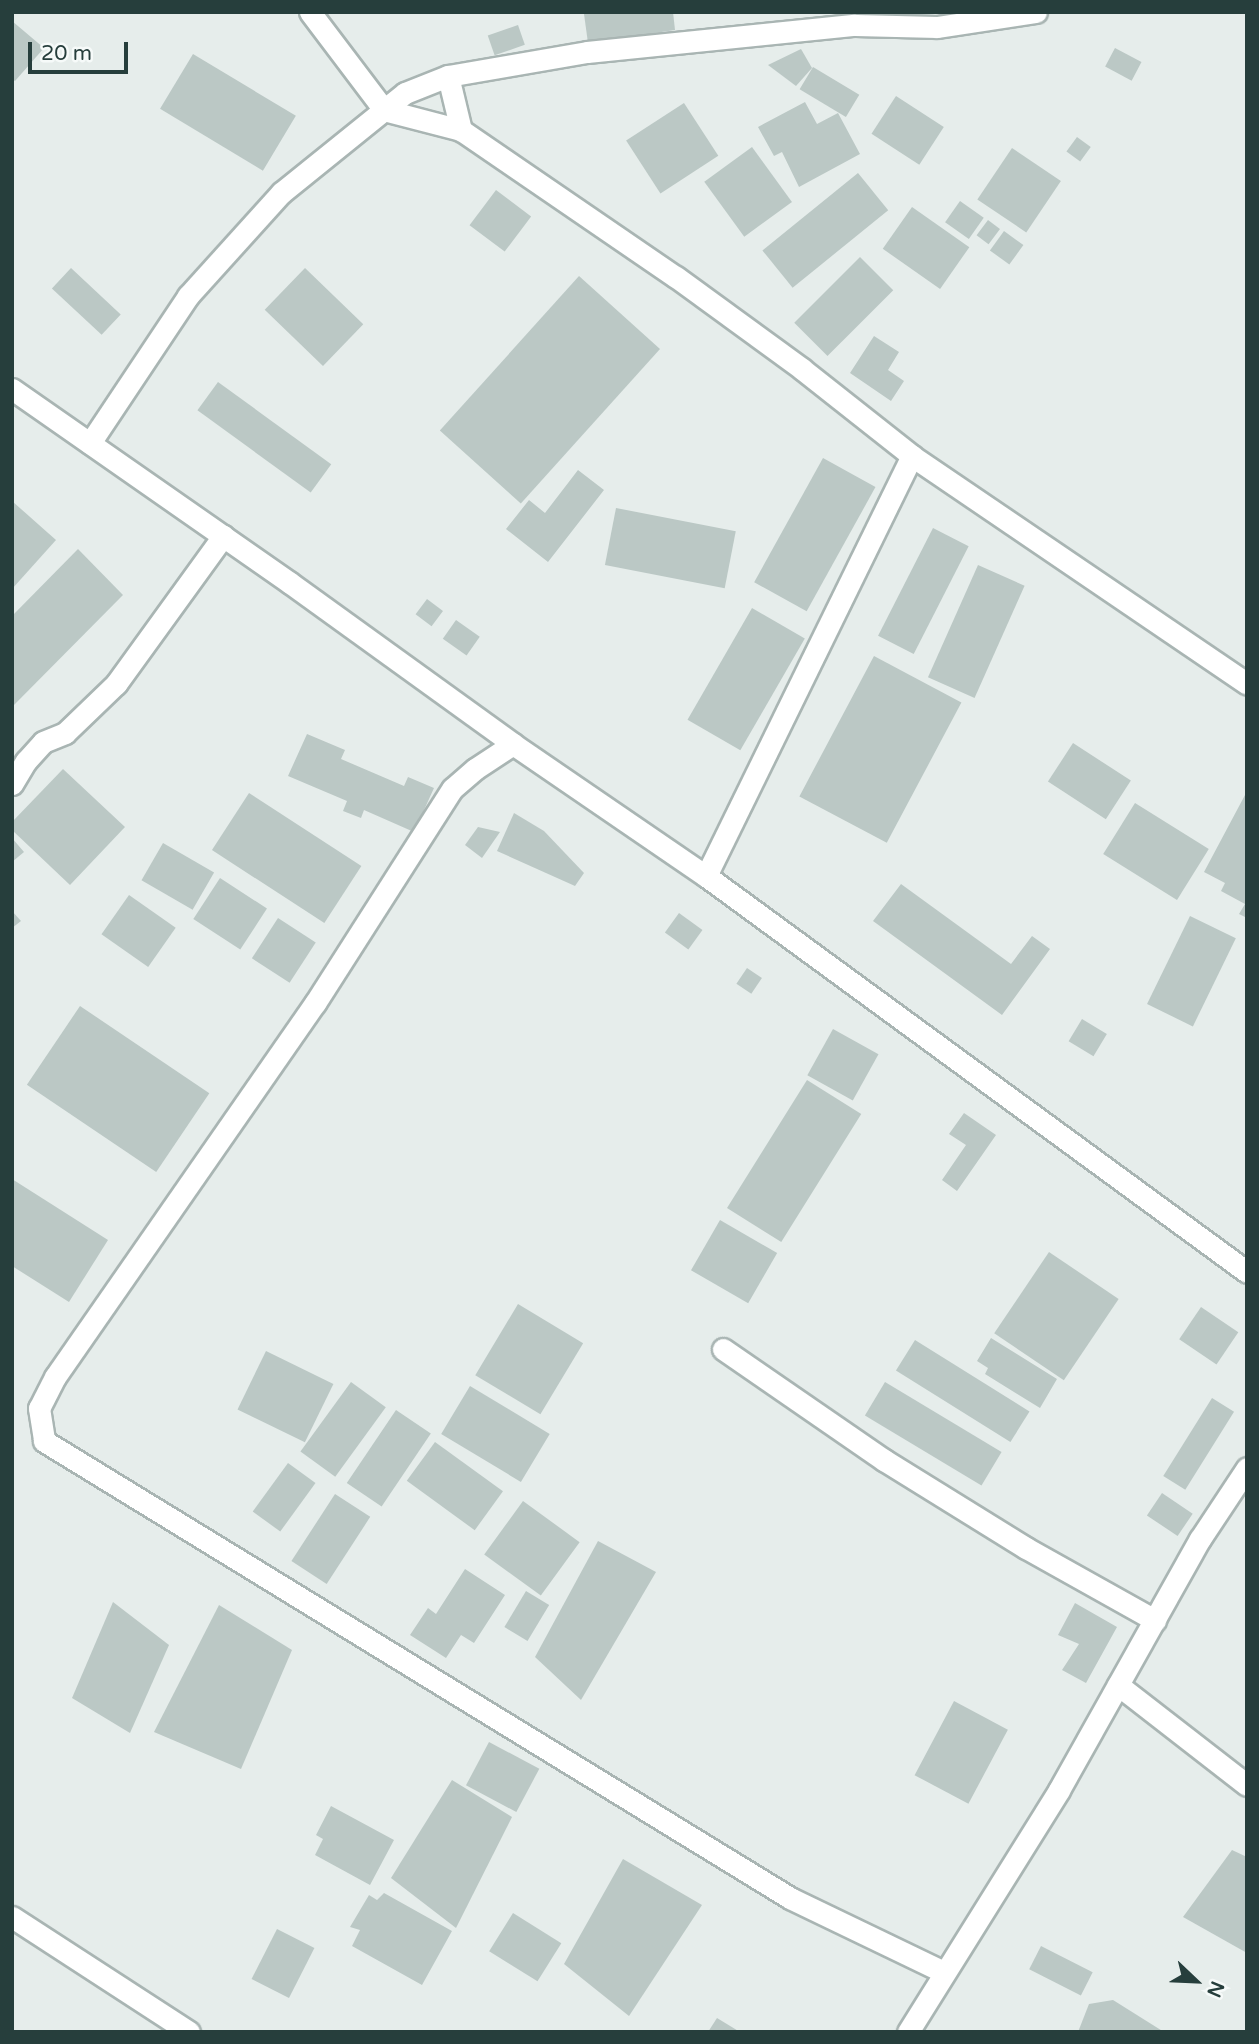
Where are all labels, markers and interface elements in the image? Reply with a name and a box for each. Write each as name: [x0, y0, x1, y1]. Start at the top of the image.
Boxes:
scale bar: [32, 28, 131, 72]
text: 20 m: [41, 41, 92, 66]
north arrow: [1161, 1946, 1231, 2016]
text: N: [1202, 1978, 1228, 2001]

